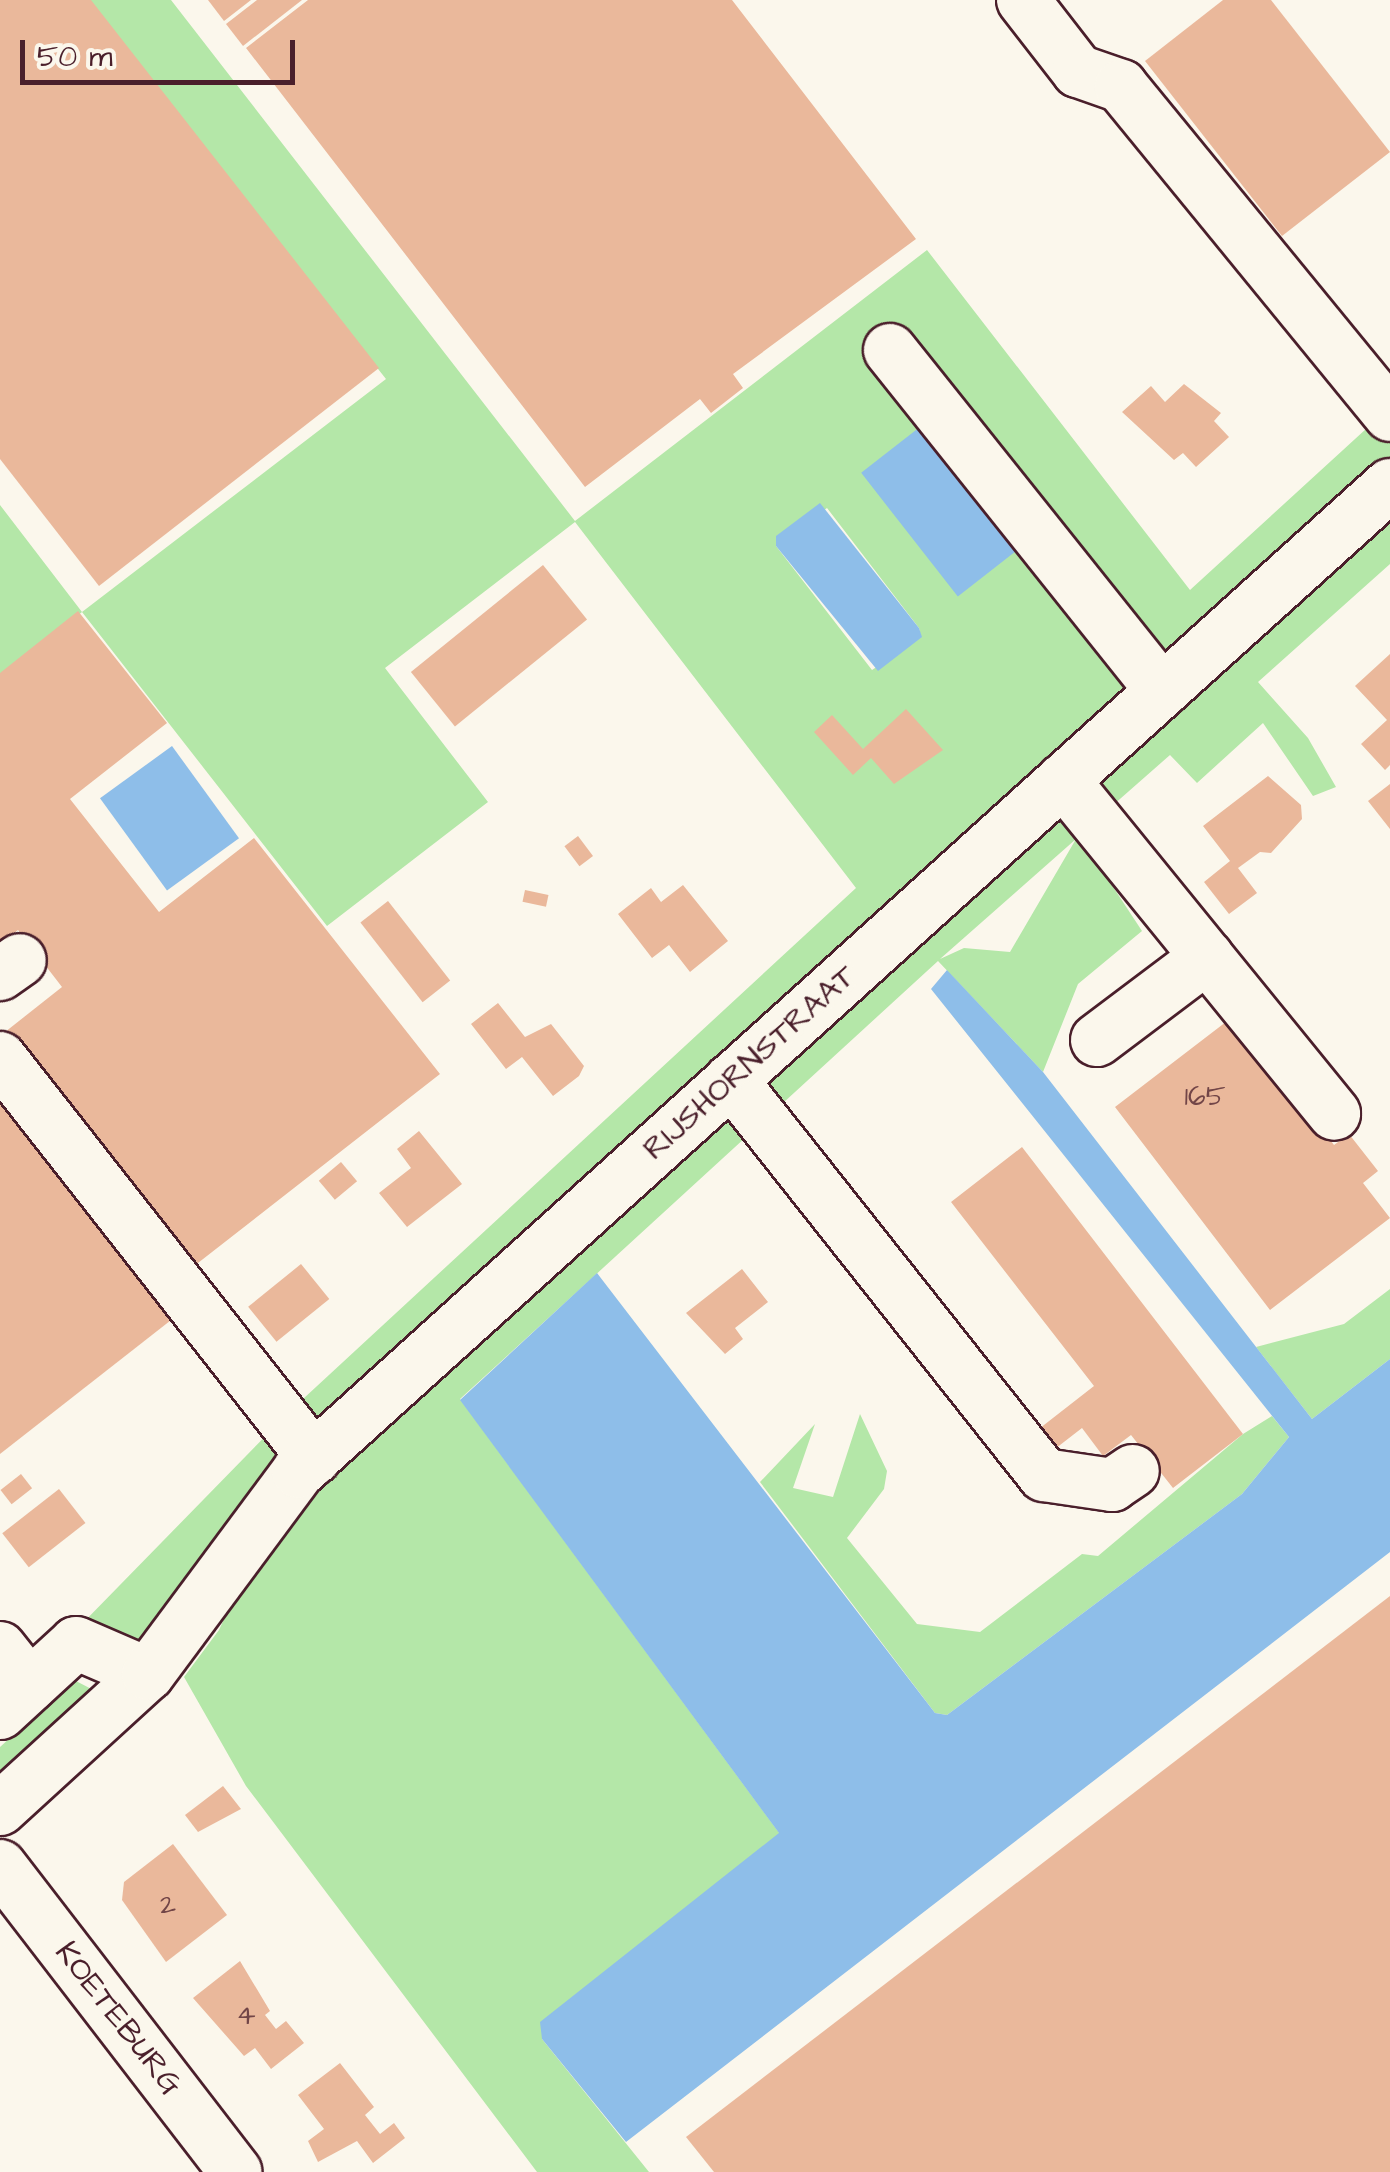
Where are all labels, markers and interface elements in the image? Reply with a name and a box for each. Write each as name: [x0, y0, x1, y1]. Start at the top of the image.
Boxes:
scale bar: [25, 20, 300, 82]
text: 50 m: [37, 36, 113, 78]
street label: RIJSHORNSTRAAT: [636, 957, 864, 1169]
house number: 165: [1185, 1080, 1225, 1114]
house number: 2: [160, 1888, 176, 1922]
street label: KOETEBURG: [46, 1935, 190, 2103]
house number: 4: [236, 1999, 256, 2033]

